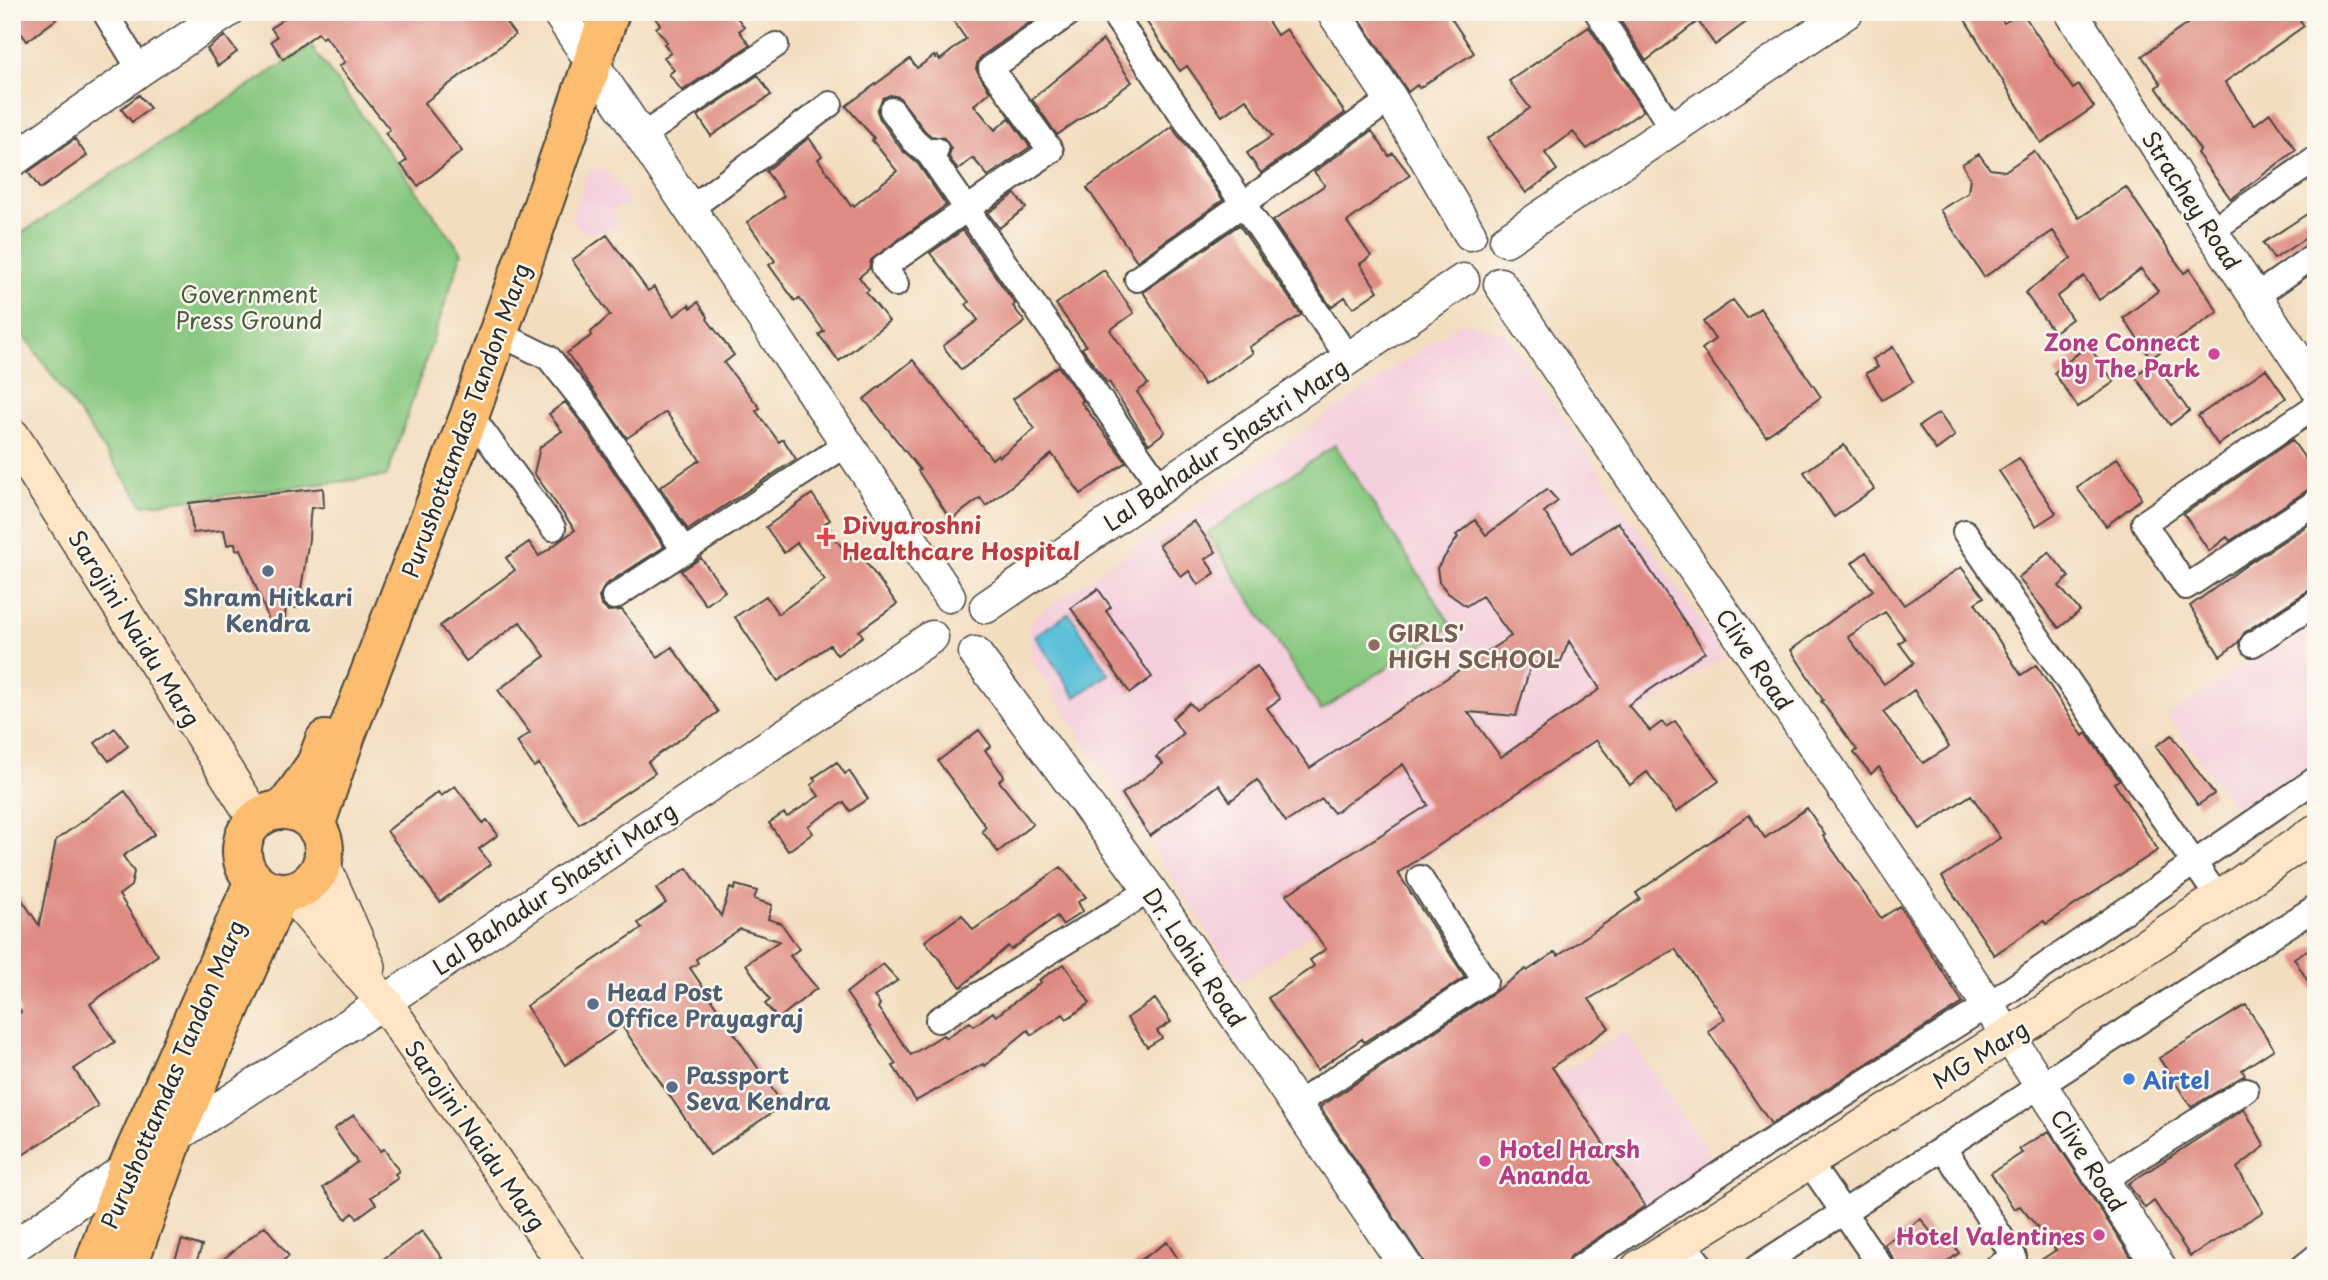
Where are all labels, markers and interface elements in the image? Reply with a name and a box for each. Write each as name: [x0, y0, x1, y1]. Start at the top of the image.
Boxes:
street label: Strachey Road: [2134, 123, 2250, 277]
street label: Purushottamdas Tandon Marg: [392, 258, 538, 582]
park label: Government Press Ground: [175, 276, 323, 337]
place label: Zone Connect by The Park: [2044, 324, 2201, 385]
marker: Zone Connect by The Park: [2206, 346, 2222, 362]
street label: Lal Bahadur Shastri Marg: [1096, 349, 1354, 539]
place label: Divyaroshni Healthcare Hospital: [842, 507, 1080, 568]
street label: Sarojini Naidu Marg: [60, 523, 210, 733]
marker: Divyaroshni Healthcare Hospital: [816, 527, 836, 547]
marker: Shram Hitkari Kendra: [260, 563, 276, 579]
place label: Shram Hitkari Kendra: [183, 579, 353, 640]
street label: Clive Road: [1708, 601, 1802, 717]
place label: GIRLS' HIGH SCHOOL: [1388, 615, 1560, 676]
marker: GIRLS' HIGH SCHOOL: [1366, 637, 1382, 653]
street label: Lal Bahadur Shastri Marg: [425, 793, 683, 983]
street label: Dr. Lohia Road: [1135, 880, 1255, 1034]
street label: Purushottamdas Tandon Marg: [91, 914, 253, 1234]
place label: Head Post Office Prayagraj: [607, 974, 803, 1035]
marker: Head Post Office Prayagraj: [585, 996, 601, 1012]
street label: MG Marg: [1925, 1011, 2035, 1097]
street label: Sarojini Naidu Marg: [397, 1033, 555, 1237]
place label: Passport Seva Kendra: [686, 1057, 830, 1118]
place label: Airtel: [2143, 1062, 2210, 1097]
marker: Airtel: [2121, 1071, 2137, 1087]
marker: Passport Seva Kendra: [664, 1079, 680, 1095]
street label: Clive Road: [2043, 1102, 2135, 1218]
place label: Hotel Harsh Ananda: [1498, 1131, 1640, 1192]
marker: Hotel Harsh Ananda: [1477, 1153, 1493, 1169]
place label: Hotel Valentines: [1896, 1218, 2085, 1253]
marker: Hotel Valentines: [2091, 1227, 2107, 1243]

